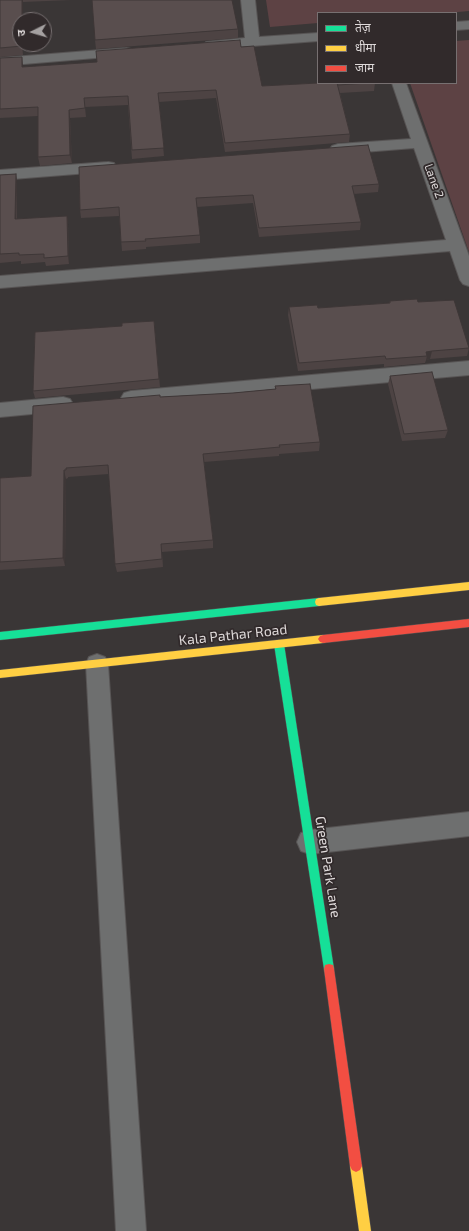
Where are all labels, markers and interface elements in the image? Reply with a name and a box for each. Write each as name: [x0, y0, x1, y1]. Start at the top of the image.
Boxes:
north arrow: [12, 12, 52, 52]
legend: [317, 12, 457, 84]
text: तेज़: [355, 20, 371, 34]
text: उ: [14, 29, 27, 37]
text: धीमा: [355, 40, 376, 54]
text: जाम: [355, 60, 374, 74]
street label: Lane 2: [421, 162, 447, 200]
street label: Kala Pathar Road: [178, 621, 288, 649]
street label: Green Park Lane: [312, 815, 344, 919]

